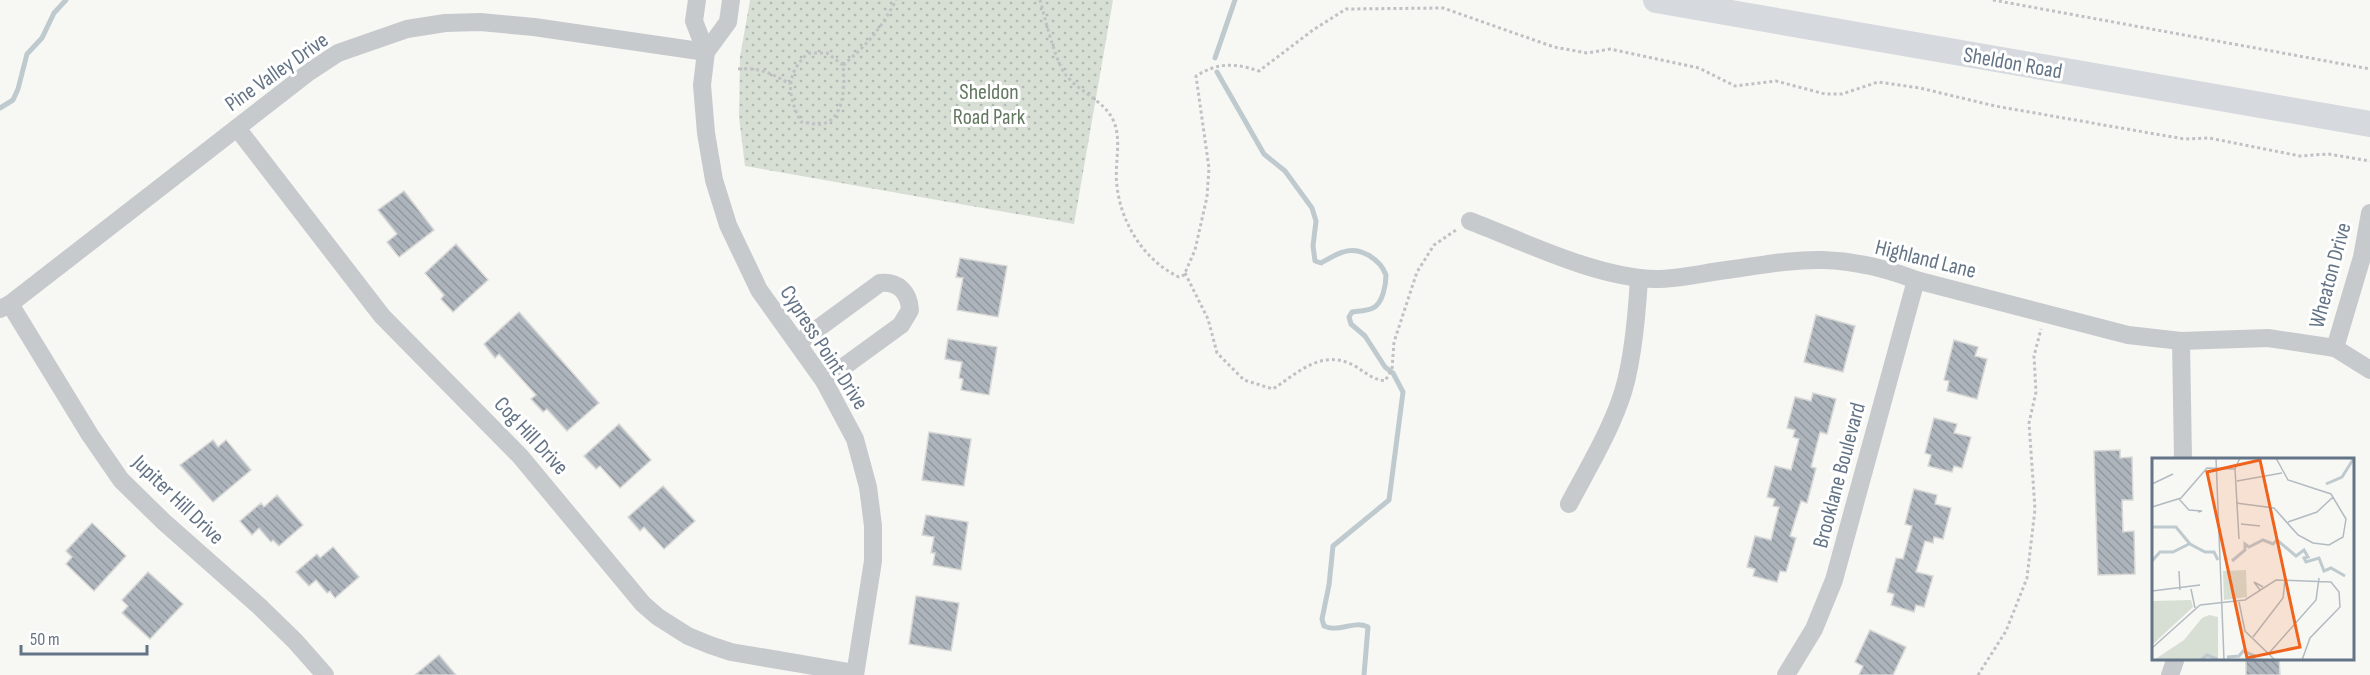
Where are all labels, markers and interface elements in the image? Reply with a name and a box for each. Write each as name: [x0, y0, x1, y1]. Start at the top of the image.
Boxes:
street label: Pine Valley Drive: [220, 27, 334, 118]
street label: Sheldon Road: [1961, 42, 2064, 85]
park label: Sheldon Road Park: [953, 79, 1026, 131]
street label: Wheaton Drive: [2303, 220, 2357, 331]
street label: Highland Lane: [1872, 234, 1979, 285]
street label: Cypress Point Drive: [774, 281, 874, 415]
street label: Cog Hill Drive: [488, 391, 574, 481]
street label: Brooklane Boulevard: [1807, 400, 1872, 551]
street label: Jupiter Hill Drive: [126, 449, 230, 551]
inset map: [2152, 458, 2355, 660]
scale bar: [21, 618, 147, 656]
text: 50 m: [30, 629, 60, 650]

